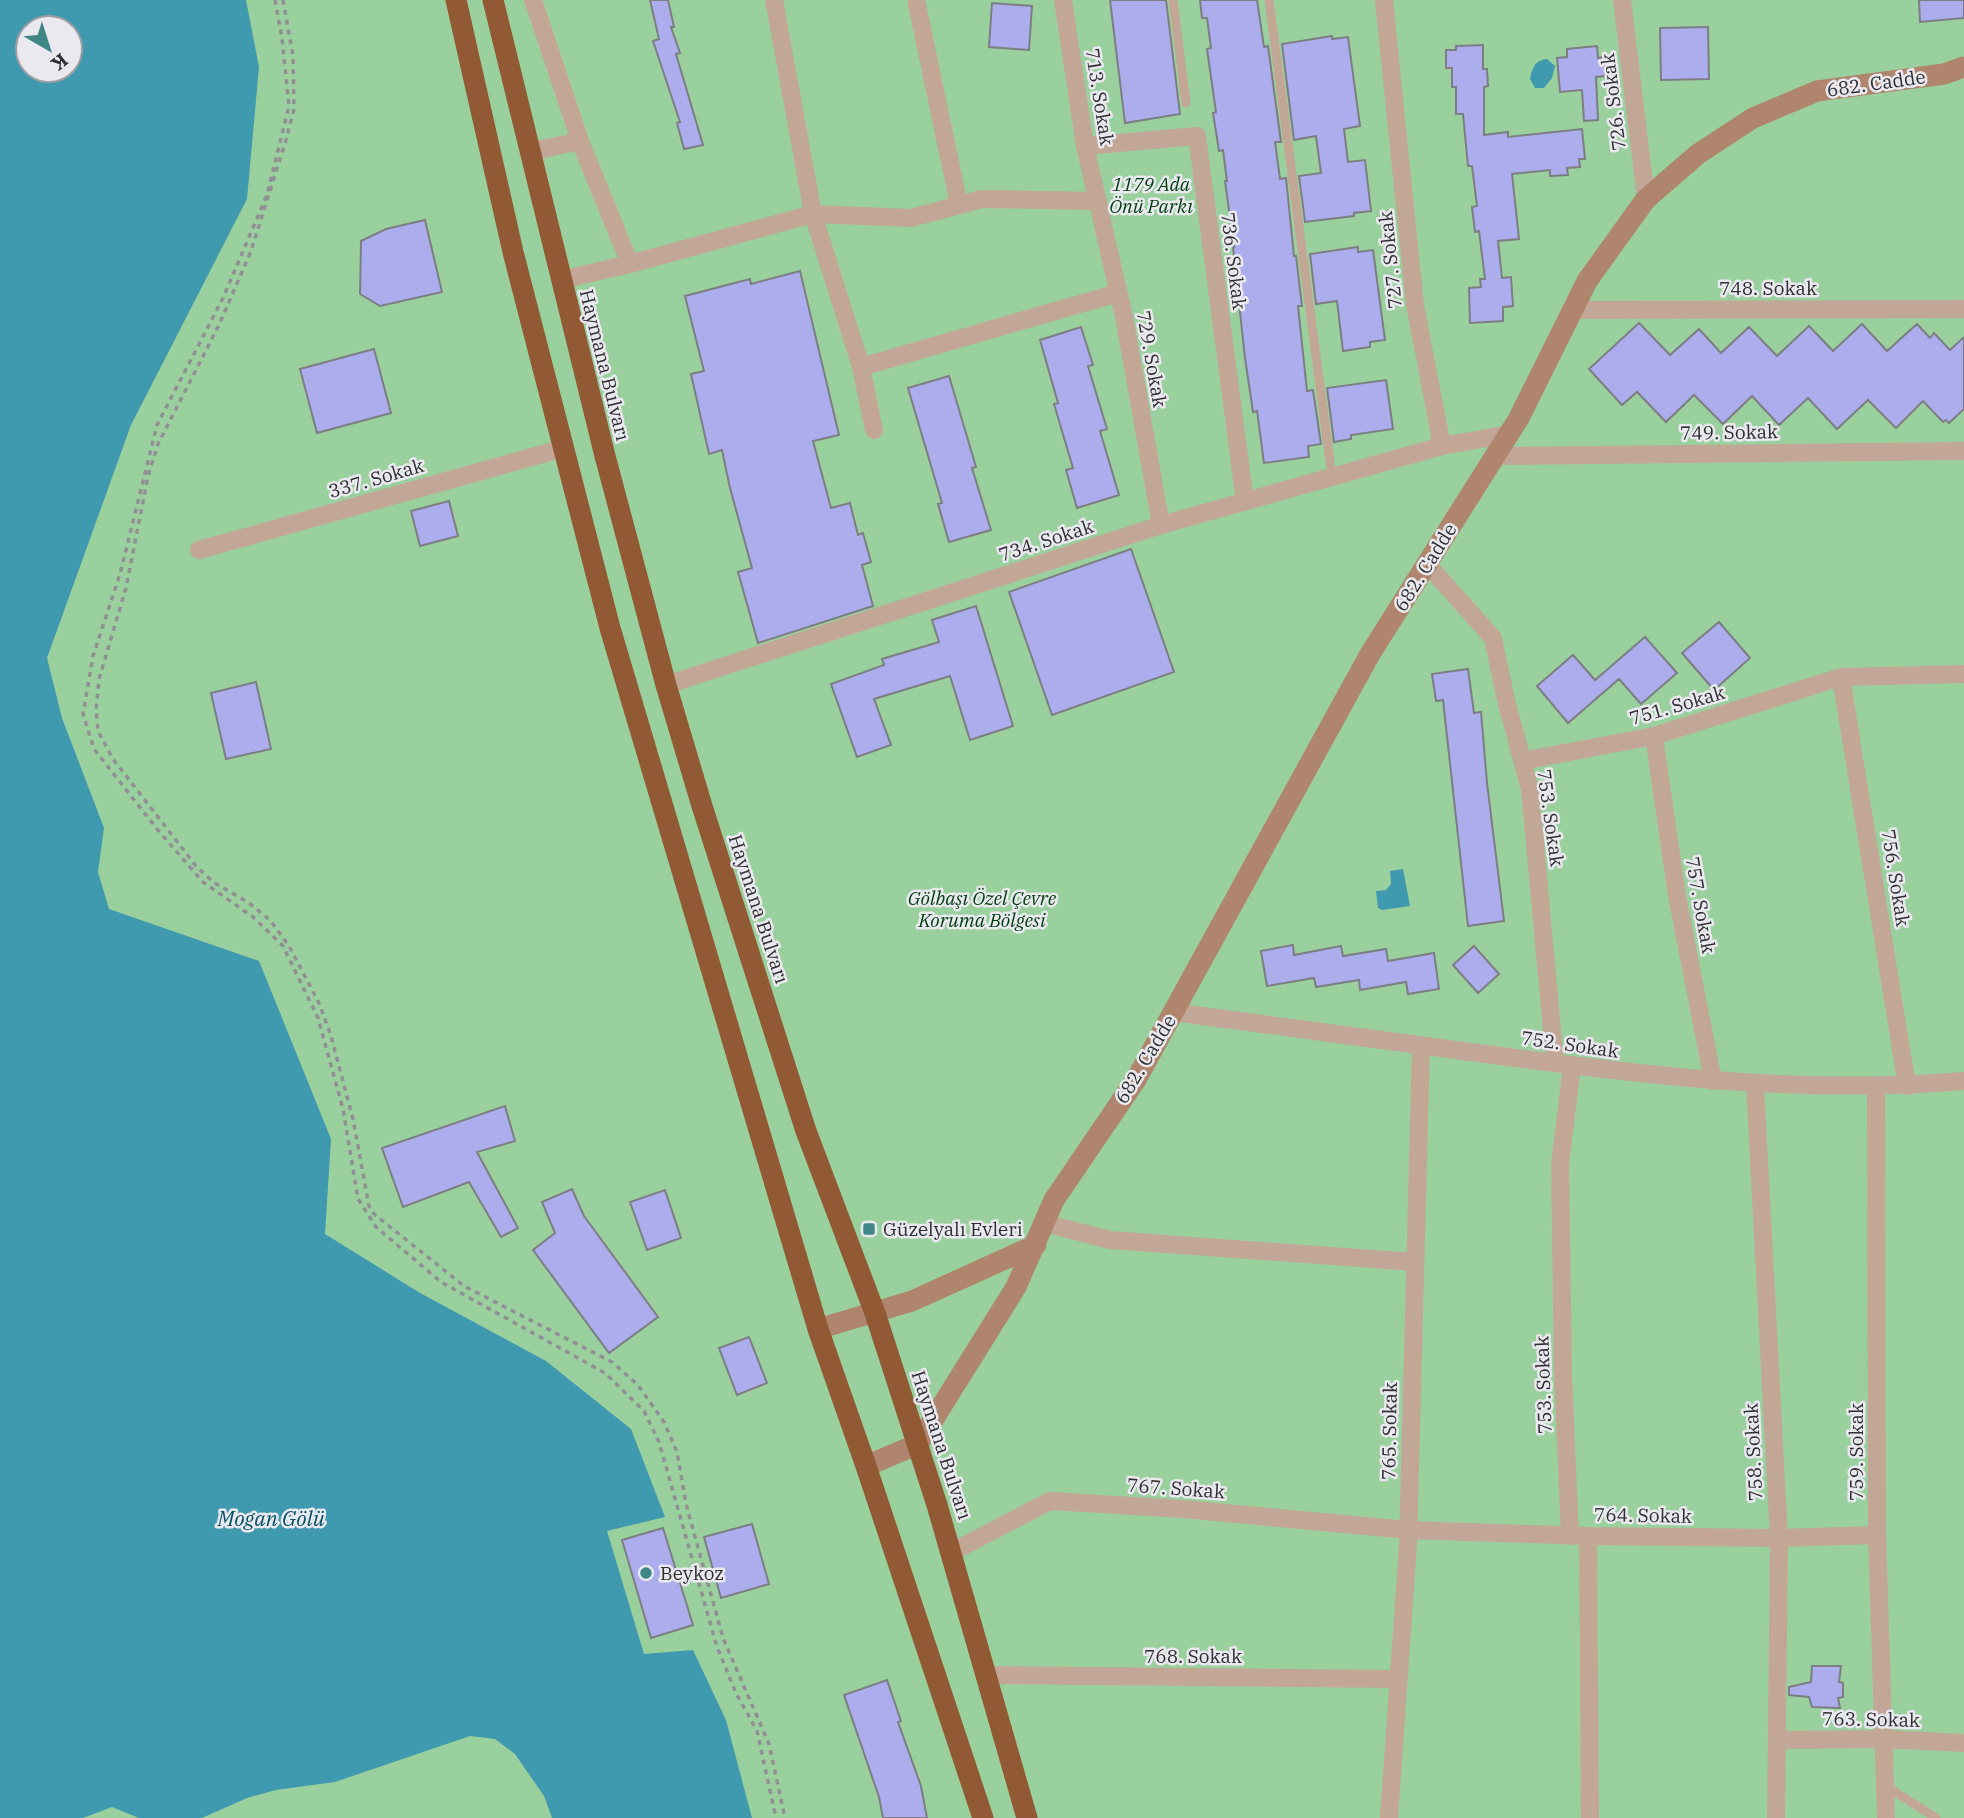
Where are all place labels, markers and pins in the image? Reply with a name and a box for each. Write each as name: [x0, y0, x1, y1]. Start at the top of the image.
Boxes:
place label: Güzelyalı Evleri: [883, 1217, 1023, 1241]
marker: Güzelyalı Evleri: [861, 1221, 877, 1237]
place label: Beykoz: [660, 1561, 724, 1585]
marker: Beykoz: [638, 1565, 654, 1581]

